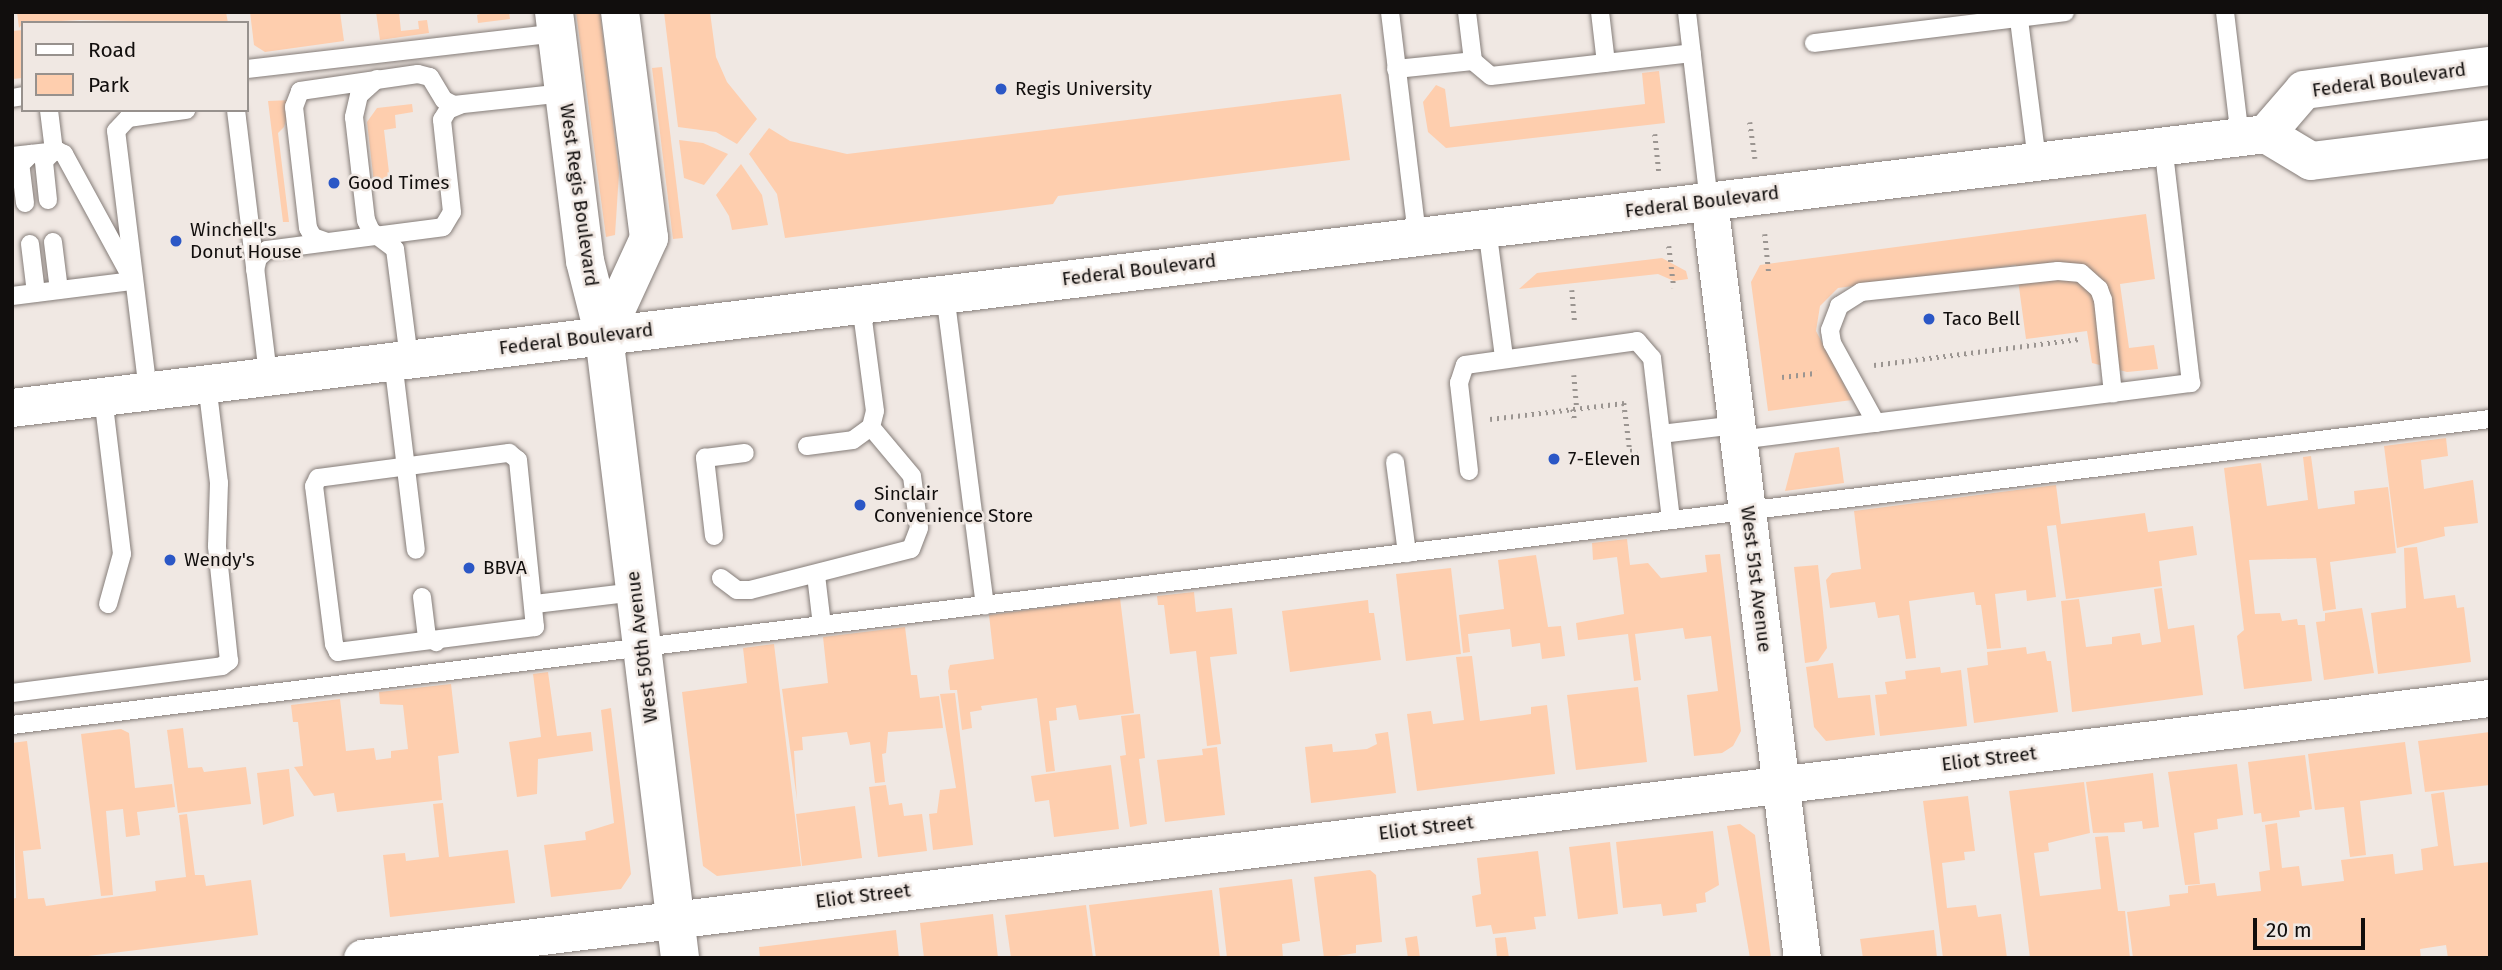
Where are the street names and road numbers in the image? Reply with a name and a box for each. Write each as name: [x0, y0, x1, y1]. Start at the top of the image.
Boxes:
street label: Federal Boulevard: [2311, 58, 2467, 102]
street label: West Regis Boulevard: [555, 102, 603, 288]
street label: Federal Boulevard: [1624, 181, 1780, 223]
street label: Federal Boulevard: [1061, 249, 1217, 291]
street label: Federal Boulevard: [498, 318, 654, 360]
street label: West 51st Avenue: [1736, 505, 1776, 653]
street label: West 50th Avenue: [621, 570, 663, 724]
street label: Eliot Street: [1940, 742, 2038, 776]
street label: Eliot Street: [1377, 811, 1475, 845]
street label: Eliot Street: [814, 879, 912, 913]

